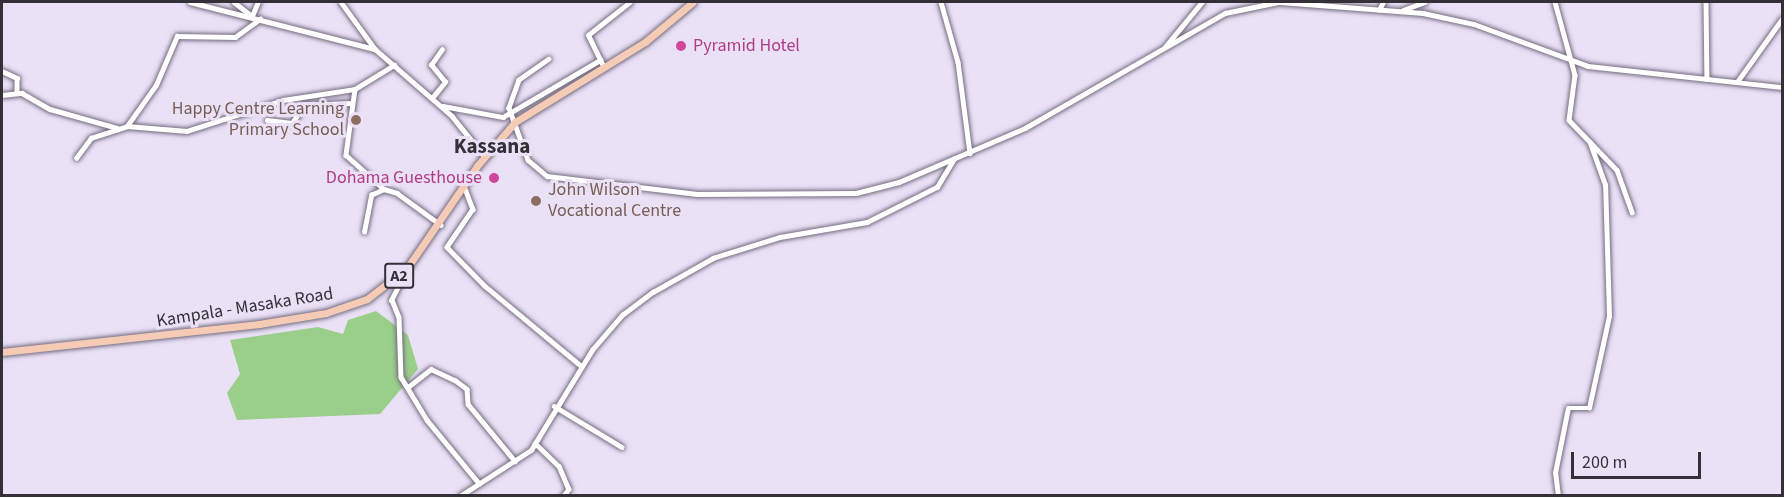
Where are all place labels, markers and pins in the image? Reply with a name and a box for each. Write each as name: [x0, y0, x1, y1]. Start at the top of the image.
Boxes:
place label: Pyramid Hotel: [693, 35, 800, 57]
marker: Pyramid Hotel: [674, 39, 688, 53]
place label: Happy Centre Learning Primary School: [172, 99, 344, 142]
marker: Happy Centre Learning Primary School: [349, 113, 363, 127]
place label: Dohama Guesthouse: [326, 167, 482, 189]
marker: Dohama Guesthouse: [487, 171, 501, 185]
place label: John Wilson Vocational Centre: [548, 180, 681, 222]
marker: John Wilson Vocational Centre: [529, 194, 543, 208]

